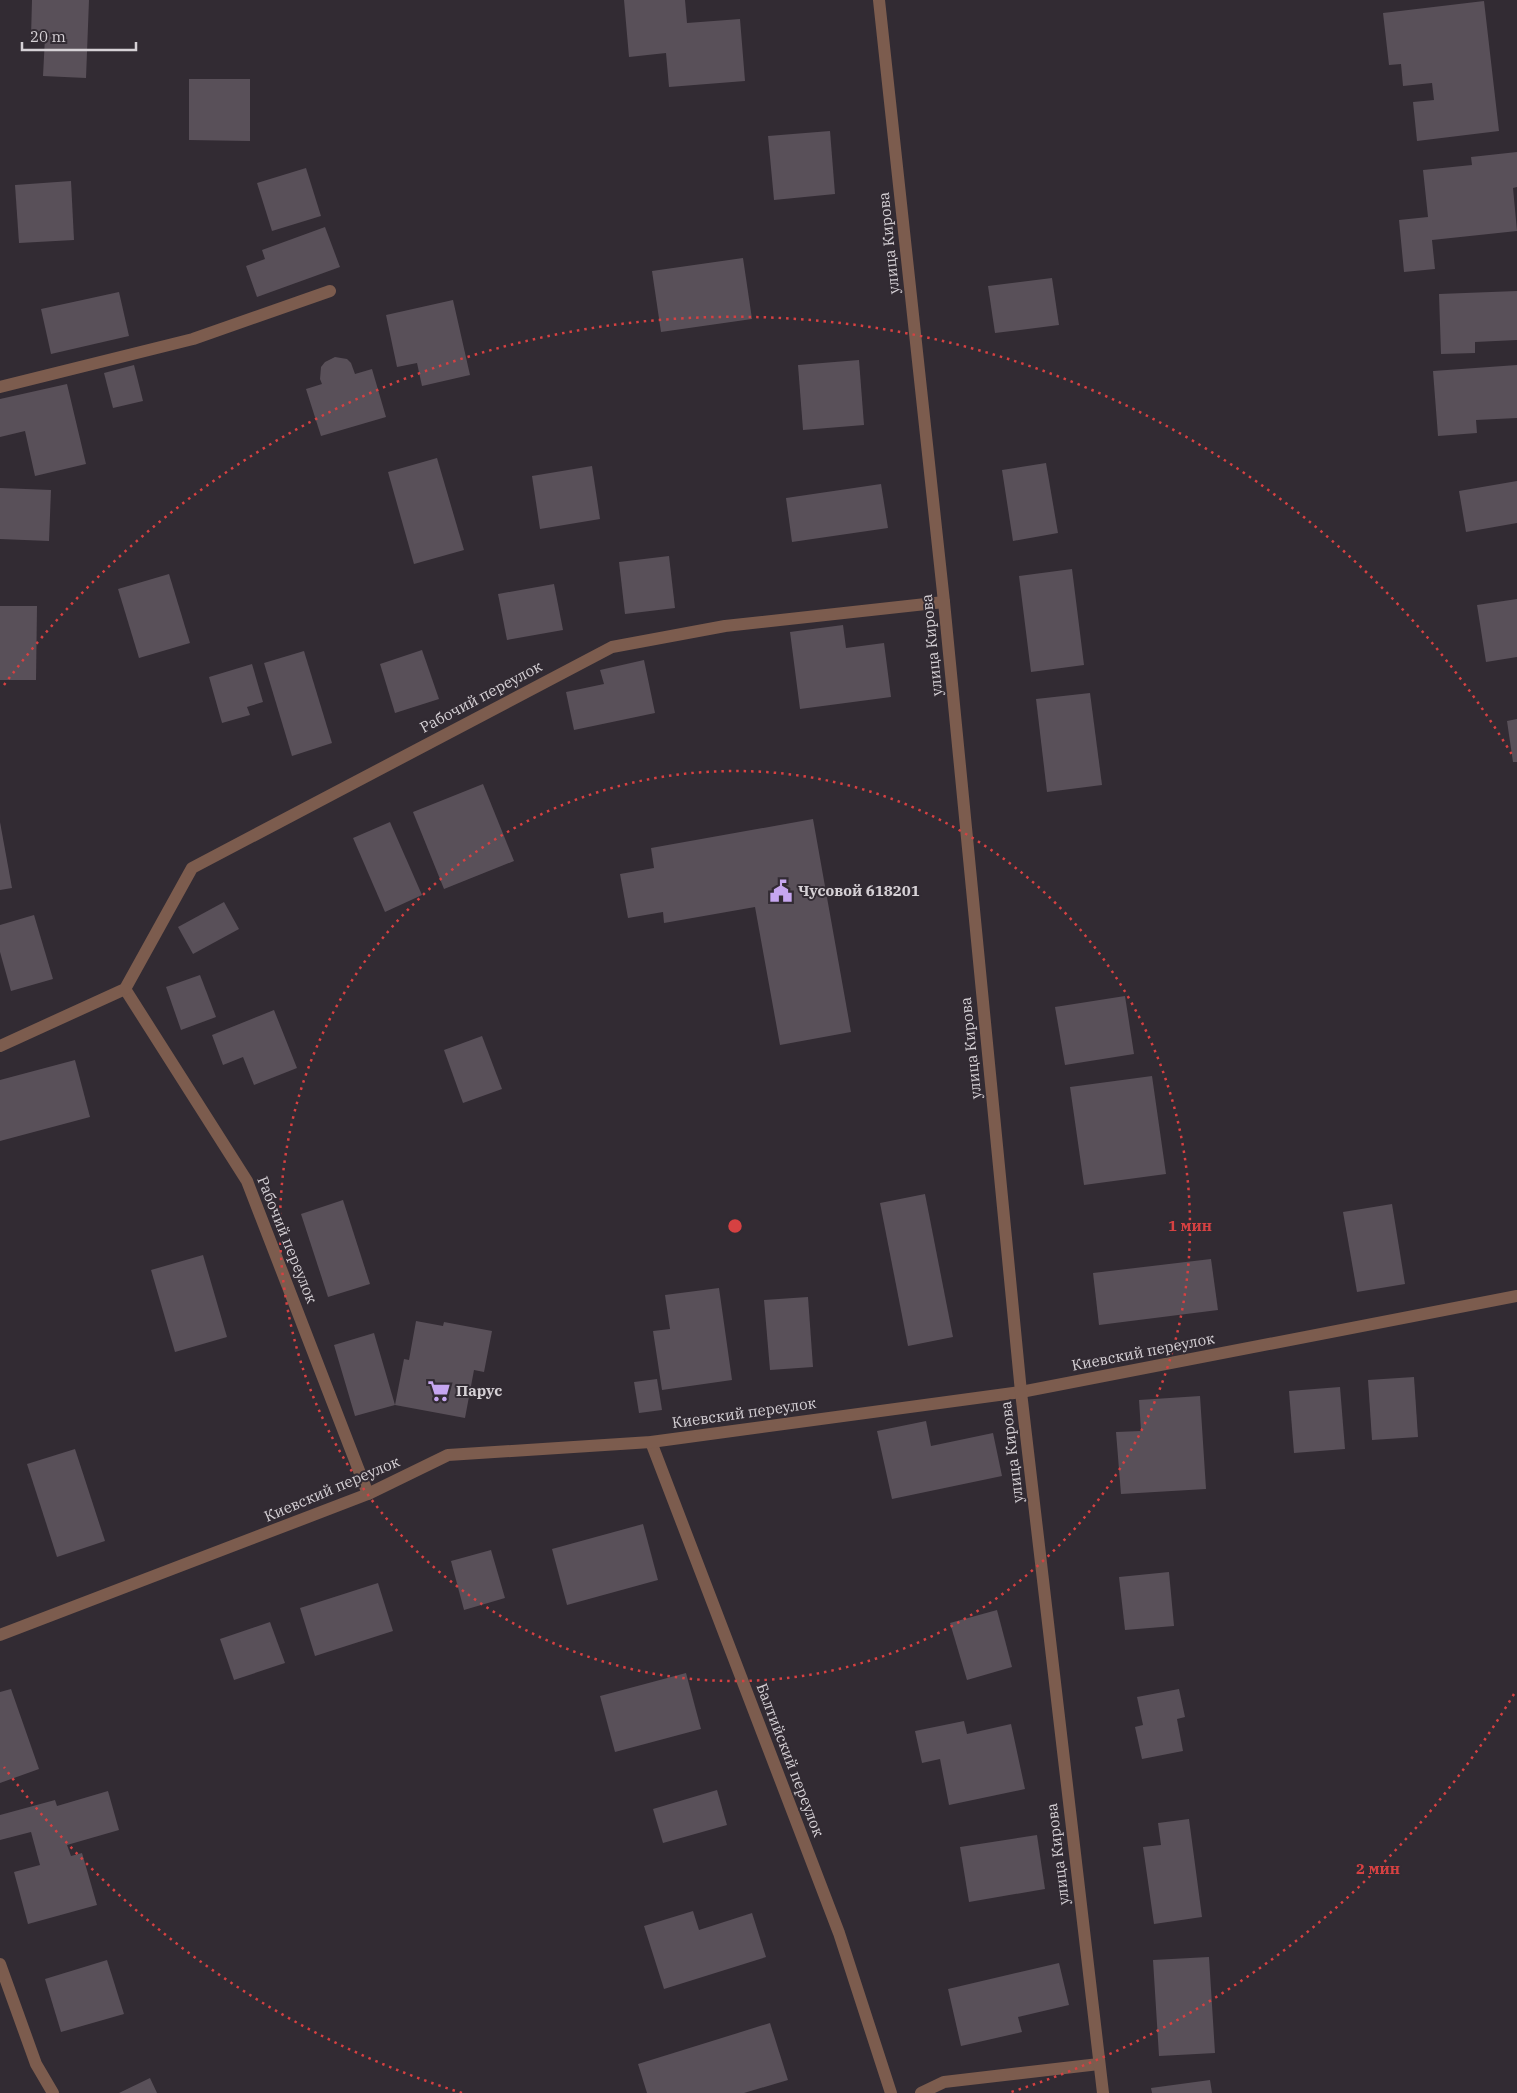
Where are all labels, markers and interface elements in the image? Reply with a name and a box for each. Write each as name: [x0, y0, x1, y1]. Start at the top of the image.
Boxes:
scale bar: [22, 20, 136, 52]
text: 20 m: [30, 27, 66, 46]
street label: улица Кирова: [874, 191, 903, 295]
street label: улица Кирова: [917, 593, 946, 697]
street label: Рабочий переулок: [416, 656, 545, 737]
public building icon: Чусовой 618201: [768, 878, 794, 904]
place label: Чусовой 618201: [798, 881, 920, 900]
street label: улица Кирова: [956, 996, 985, 1100]
street label: Рабочий переулок: [253, 1173, 322, 1306]
text: 1 мин: [1168, 1216, 1212, 1235]
centre of rings: [726, 1217, 744, 1235]
street label: Киевский переулок: [1070, 1328, 1216, 1375]
supermarket icon: Парус: [426, 1378, 452, 1404]
place label: Парус: [456, 1381, 502, 1400]
street label: Киевский переулок: [671, 1393, 817, 1432]
street label: улица Кирова: [996, 1400, 1027, 1504]
street label: Киевский переулок: [261, 1451, 403, 1526]
street label: Балтийский переулок: [752, 1680, 829, 1840]
street label: улица Кирова: [1042, 1802, 1073, 1906]
text: 2 мин: [1356, 1859, 1400, 1878]

